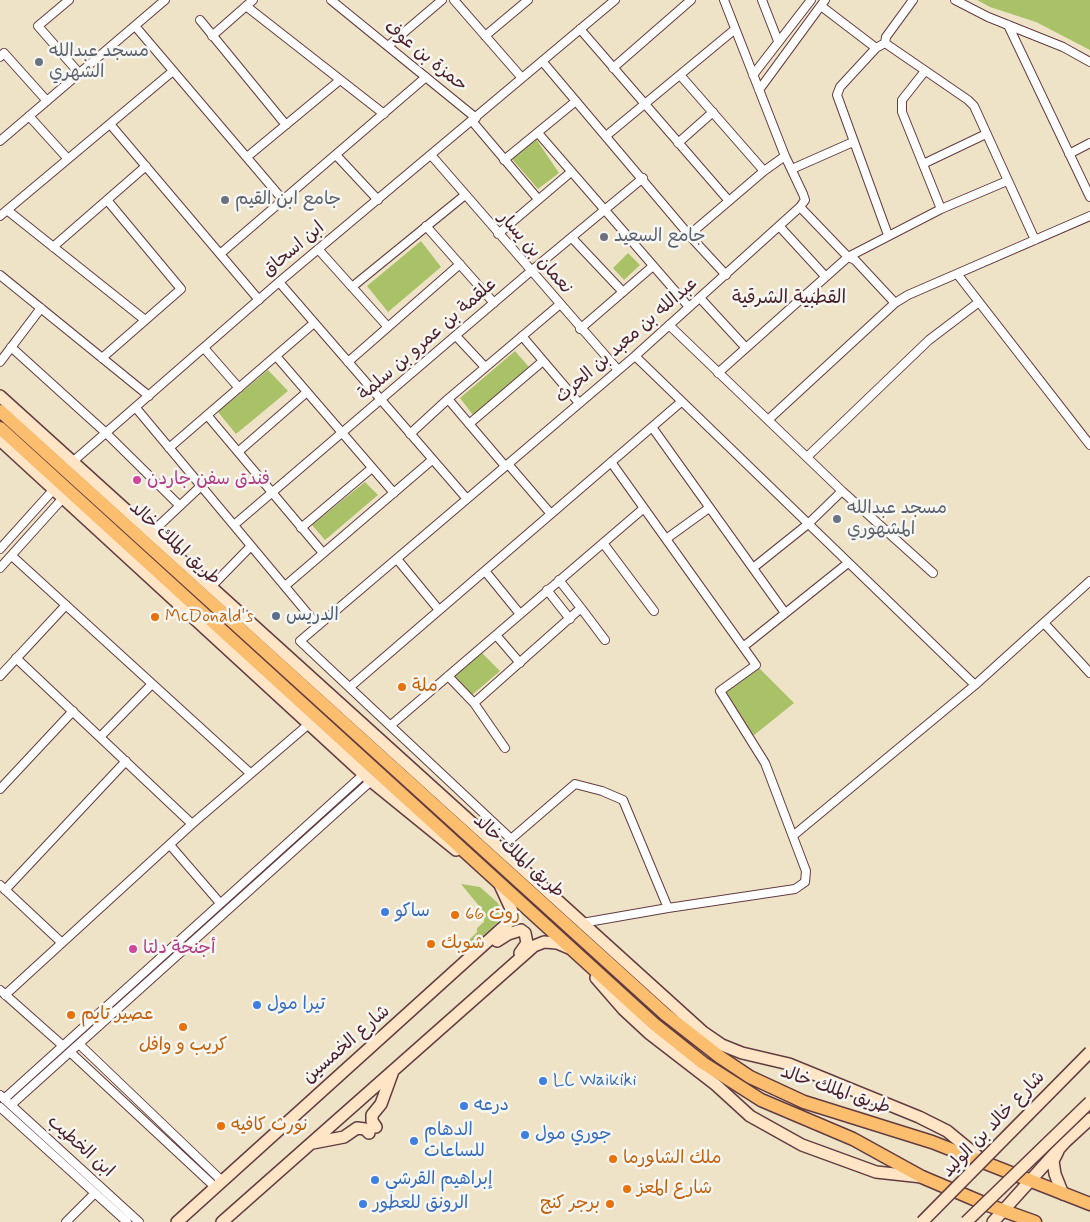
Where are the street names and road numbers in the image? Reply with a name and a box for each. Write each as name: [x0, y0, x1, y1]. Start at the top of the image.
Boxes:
street label: حمزة بن عوف: [379, 17, 471, 97]
street label: نعمان بن يسار: [493, 208, 577, 300]
street label: ابن اسحاق: [258, 218, 330, 282]
street label: عبدالله بن معبد بن الحرث: [552, 273, 702, 409]
street label: علقمة بن عمرو بن سلمة: [354, 274, 502, 406]
street label: طريق الملك خالد: [124, 497, 224, 591]
street label: طريق الملك خالد: [468, 810, 568, 904]
street label: شارع الخمسين: [299, 1001, 395, 1089]
street label: طريق الملك خالد: [777, 1062, 893, 1120]
street label: شارع خالد بن الوليد: [938, 1067, 1050, 1183]
street label: ابن الخطيب: [42, 1111, 118, 1183]

